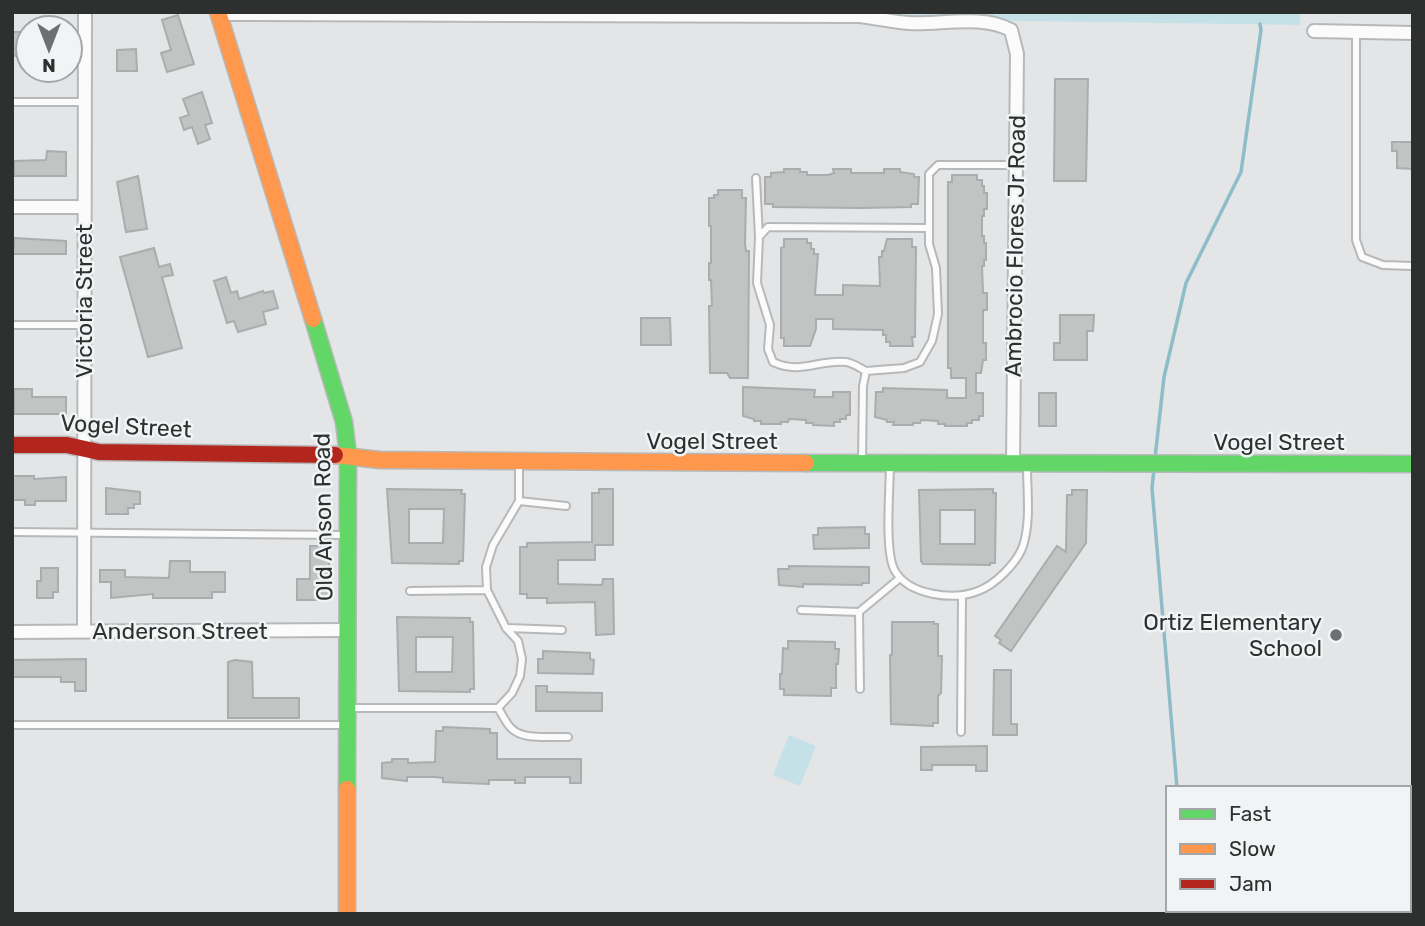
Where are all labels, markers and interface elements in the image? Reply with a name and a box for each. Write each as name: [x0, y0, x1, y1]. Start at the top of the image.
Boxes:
north arrow: [14, 14, 84, 84]
text: N: [42, 54, 56, 77]
street label: Ambrocio Flores Jr Road: [999, 115, 1031, 377]
street label: Victoria Street: [70, 224, 98, 378]
street label: Vogel Street: [60, 409, 192, 443]
street label: Vogel Street: [646, 427, 778, 455]
street label: Vogel Street: [1213, 428, 1345, 456]
street label: Old Anson Road: [308, 433, 338, 601]
place label: Ortiz Elementary School: [1143, 608, 1322, 662]
street label: Anderson Street: [92, 617, 268, 645]
marker: Ortiz Elementary School: [1328, 627, 1344, 643]
legend: [1166, 786, 1411, 912]
text: Fast: [1229, 801, 1271, 826]
text: Slow: [1229, 836, 1276, 861]
text: Jam: [1229, 871, 1273, 896]

